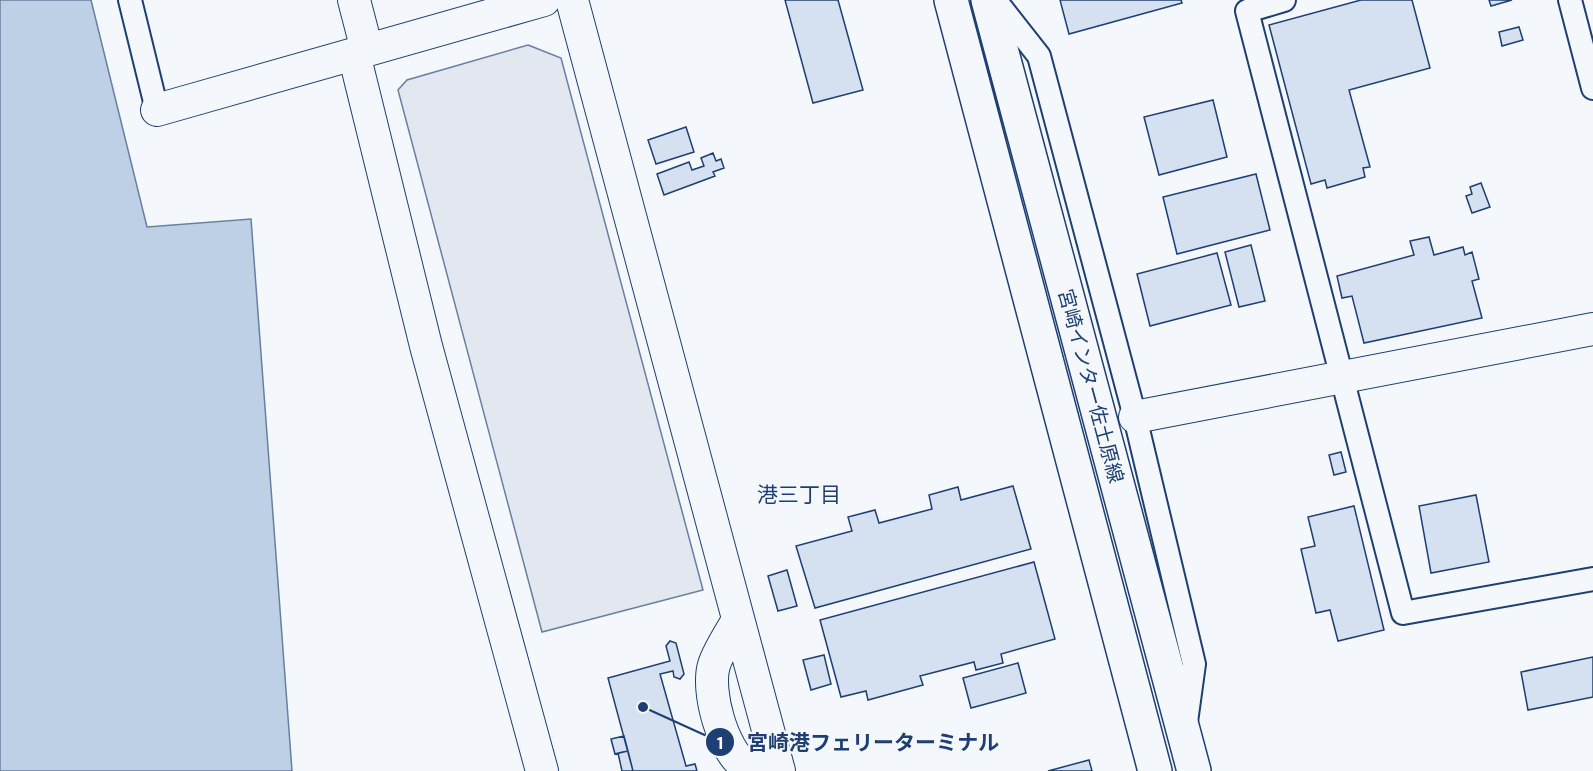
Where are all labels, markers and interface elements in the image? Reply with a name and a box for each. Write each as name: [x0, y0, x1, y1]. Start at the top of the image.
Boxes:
street label: 宮崎インター佐土原線: [1053, 286, 1129, 486]
district label: 港三丁目: [757, 481, 841, 509]
callout: 宮崎港フェリーターミナル: [705, 723, 1011, 762]
text: 宮崎港フェリーターミナル: [747, 729, 999, 757]
text: 1: [717, 731, 723, 755]

